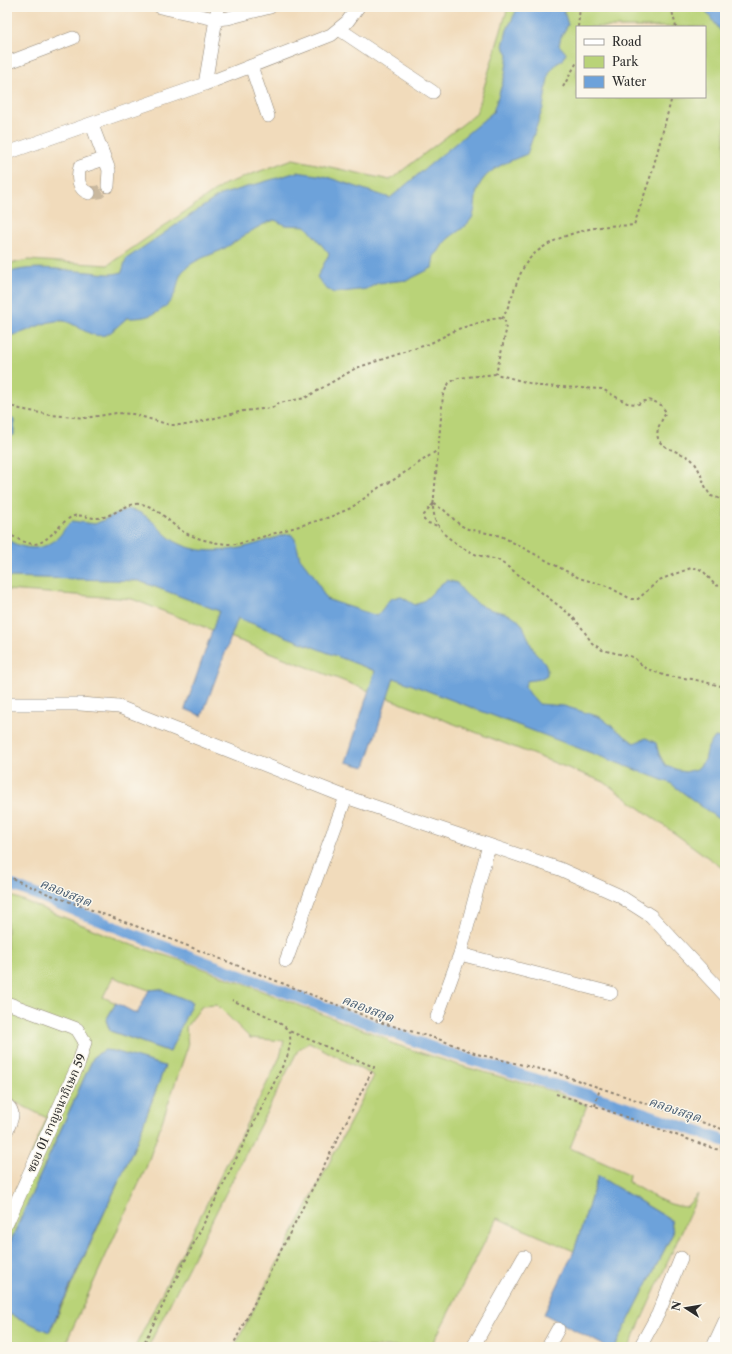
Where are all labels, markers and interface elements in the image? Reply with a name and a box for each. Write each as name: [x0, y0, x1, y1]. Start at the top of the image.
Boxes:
legend: [576, 26, 706, 98]
text: Road: [612, 34, 642, 49]
text: Park: [612, 54, 639, 69]
text: Water: [611, 74, 646, 89]
water label: คลองสลุด: [38, 874, 95, 911]
water label: คลองสลุด: [339, 991, 397, 1026]
street label: ซอย 01 กาญจนาภิเษก 59: [23, 1051, 89, 1175]
water label: คลองสลุด: [646, 1093, 704, 1127]
north arrow: [666, 1288, 706, 1328]
text: N: [668, 1299, 684, 1312]

